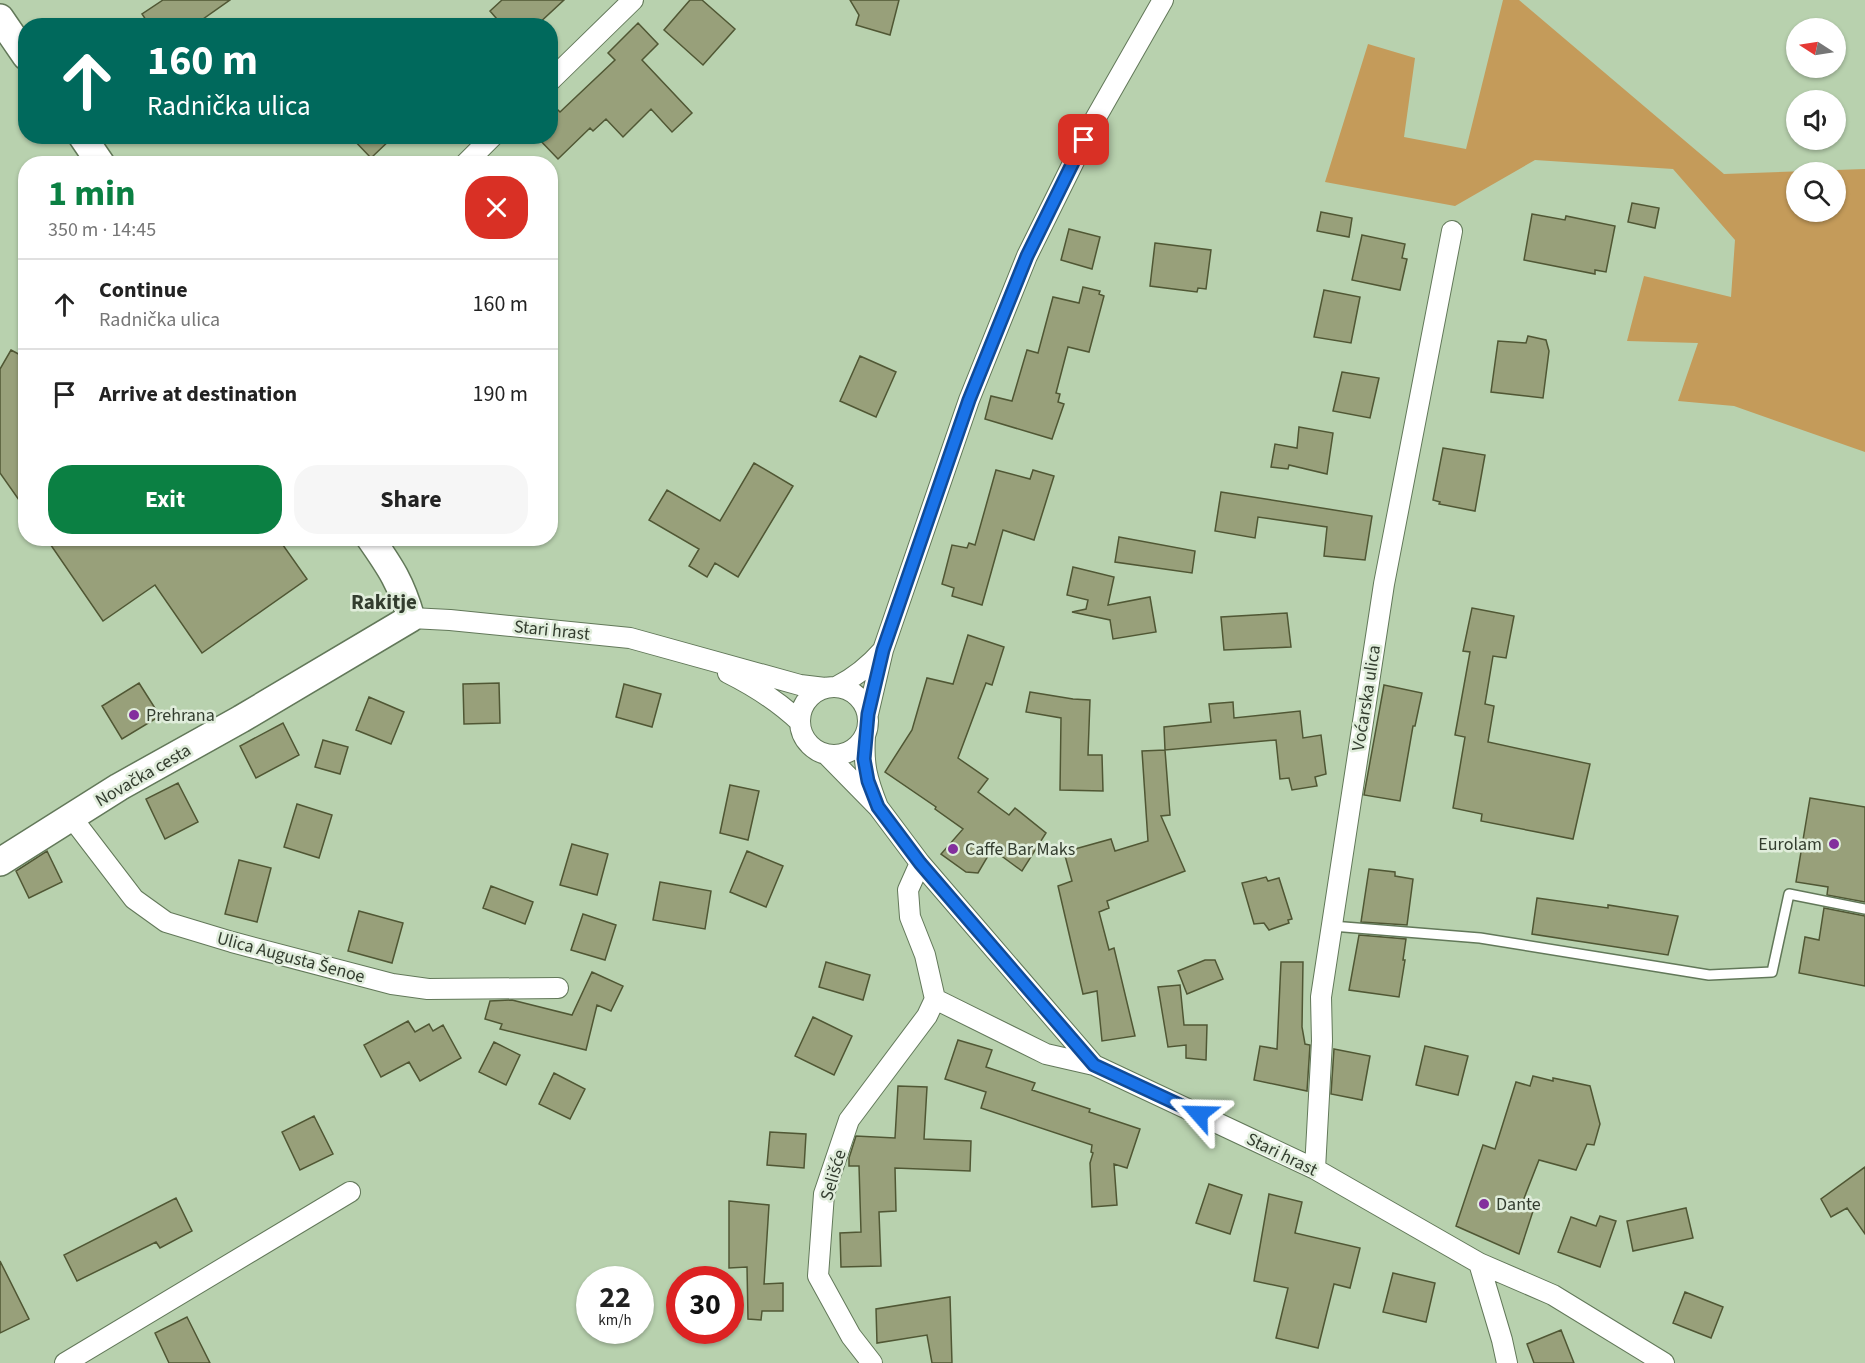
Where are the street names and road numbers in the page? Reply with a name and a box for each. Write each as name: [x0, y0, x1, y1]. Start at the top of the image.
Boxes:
street label: Stari hrast: [513, 614, 591, 647]
street label: Voćarska ulica: [1346, 643, 1387, 753]
street label: Novačka cesta: [91, 738, 196, 813]
street label: Ulica Augusta Šenoe: [214, 926, 368, 989]
street label: Stari hrast: [1242, 1127, 1321, 1182]
street label: Selišće: [814, 1147, 853, 1204]

